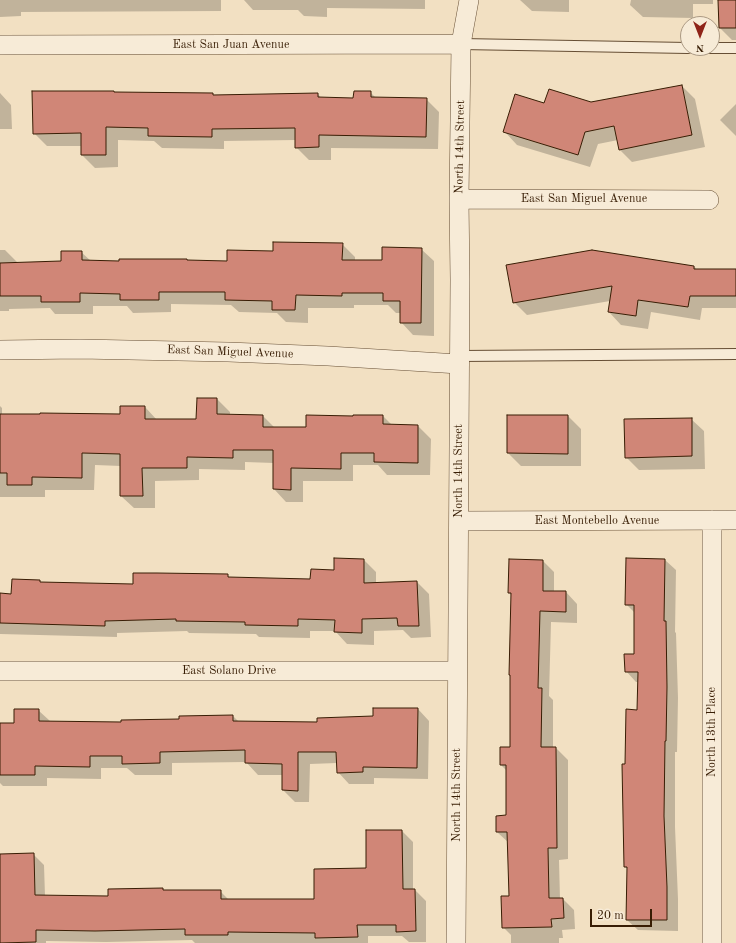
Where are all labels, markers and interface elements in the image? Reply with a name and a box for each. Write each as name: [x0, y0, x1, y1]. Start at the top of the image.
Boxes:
north arrow: [680, 16, 720, 56]
street label: East San Juan Avenue: [173, 38, 289, 52]
text: N: [696, 42, 704, 53]
street label: North 14th Street: [452, 100, 468, 194]
street label: East San Miguel Avenue: [521, 192, 647, 206]
street label: East San Miguel Avenue: [166, 343, 294, 361]
street label: North 14th Street: [452, 424, 466, 518]
street label: East Montebello Avenue: [535, 514, 659, 528]
street label: East Solano Drive: [182, 664, 276, 678]
street label: North 13th Place: [705, 687, 719, 777]
street label: North 14th Street: [450, 748, 464, 842]
scale bar: [592, 901, 654, 927]
text: 20 m: [597, 910, 624, 922]

